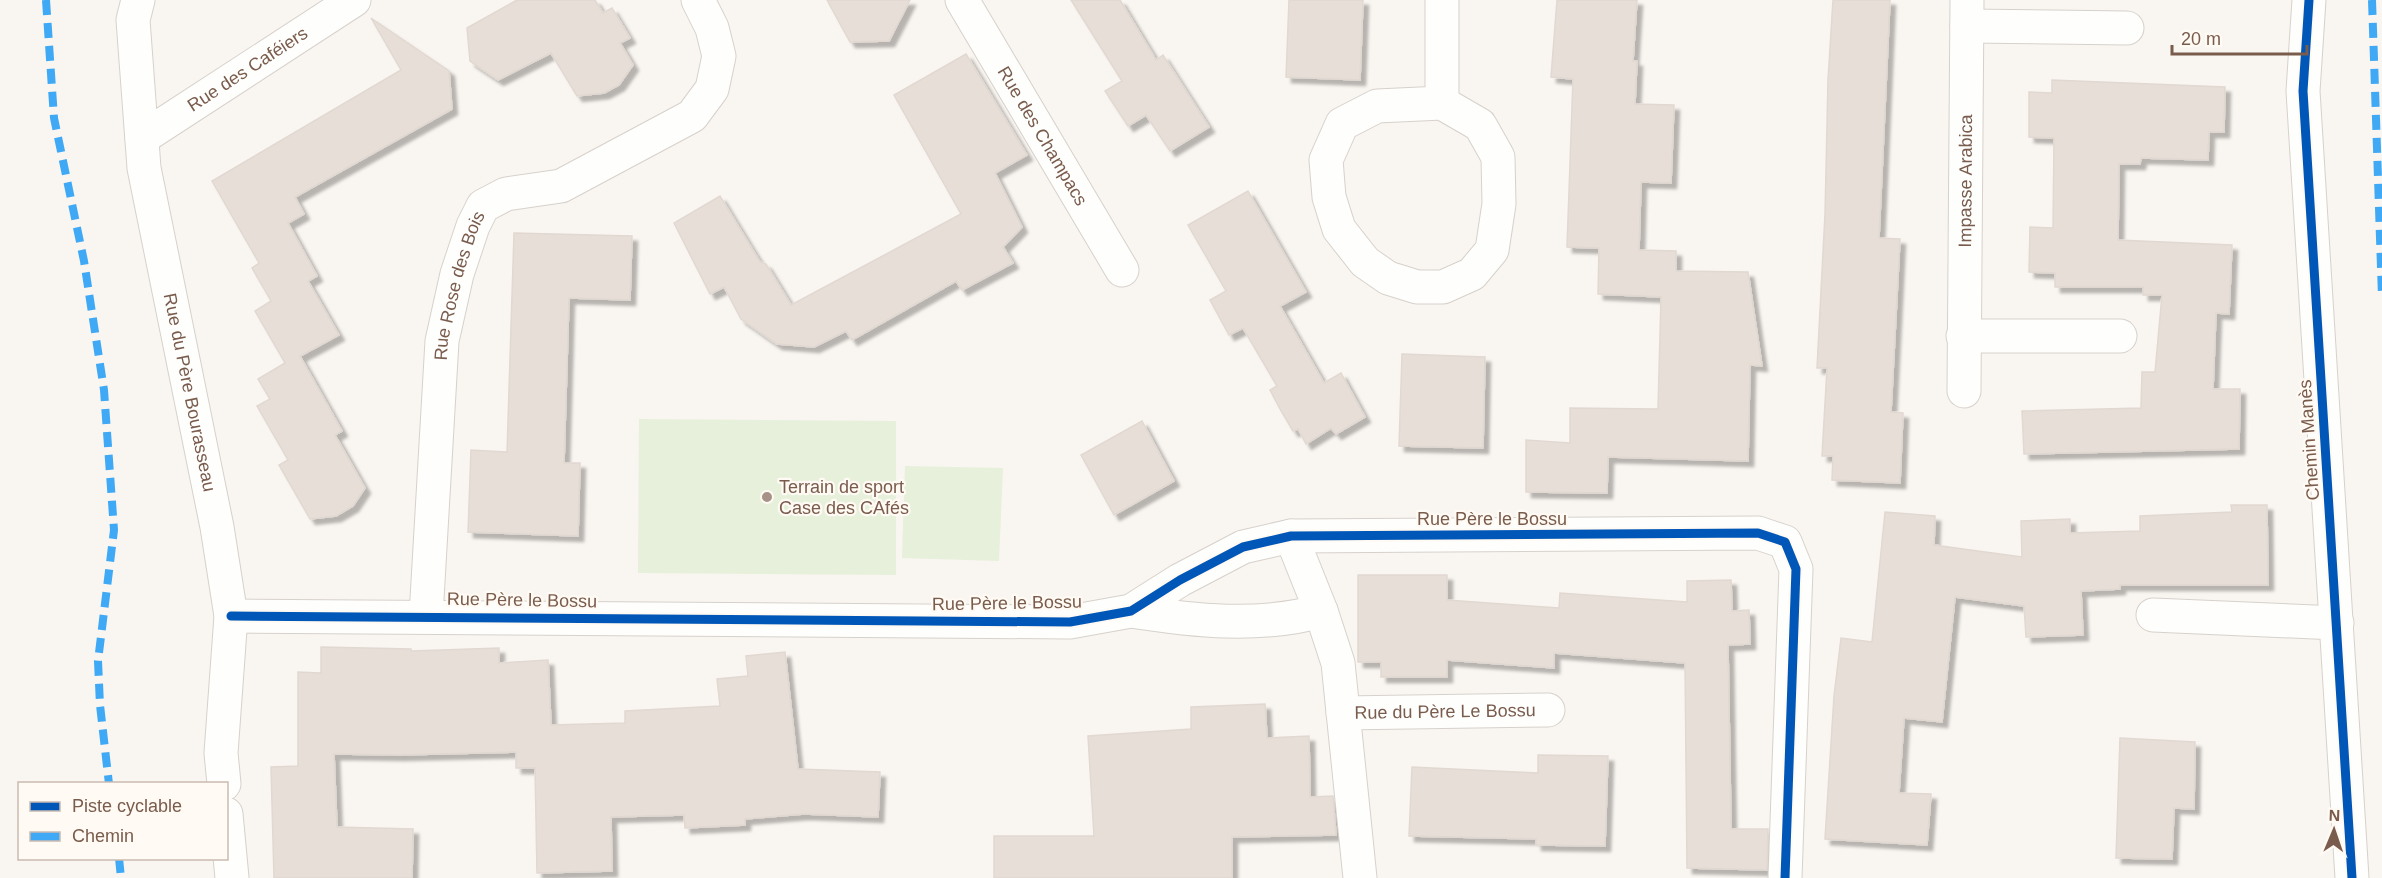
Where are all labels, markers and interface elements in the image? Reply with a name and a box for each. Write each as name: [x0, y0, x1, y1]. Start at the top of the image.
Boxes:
scale bar: [2172, 18, 2307, 56]
street label: Rue des Caféiers: [184, 23, 311, 116]
text: 20 m: [2181, 29, 2221, 49]
street label: Rue des Champacs: [994, 63, 1091, 209]
street label: Impasse Arabica: [1955, 113, 1976, 248]
street label: Rue Rose des Bois: [431, 208, 489, 361]
street label: Rue du Père Bourasseau: [160, 291, 220, 493]
street label: Chemin Manès: [2295, 379, 2323, 501]
place label: Terrain de sport Case des CAfés: [779, 477, 909, 518]
marker: Terrain de sport Case des CAfés: [760, 490, 774, 504]
street label: Rue Père le Bossu: [1417, 509, 1567, 529]
street label: Rue Père le Bossu: [447, 589, 597, 611]
street label: Rue Père le Bossu: [932, 592, 1082, 614]
street label: Rue du Père Le Bossu: [1354, 700, 1536, 723]
legend: [18, 782, 228, 860]
text: Piste cyclable: [72, 796, 182, 816]
north arrow: [2304, 800, 2364, 860]
text: N: [2328, 807, 2341, 824]
text: Chemin: [72, 826, 134, 846]

